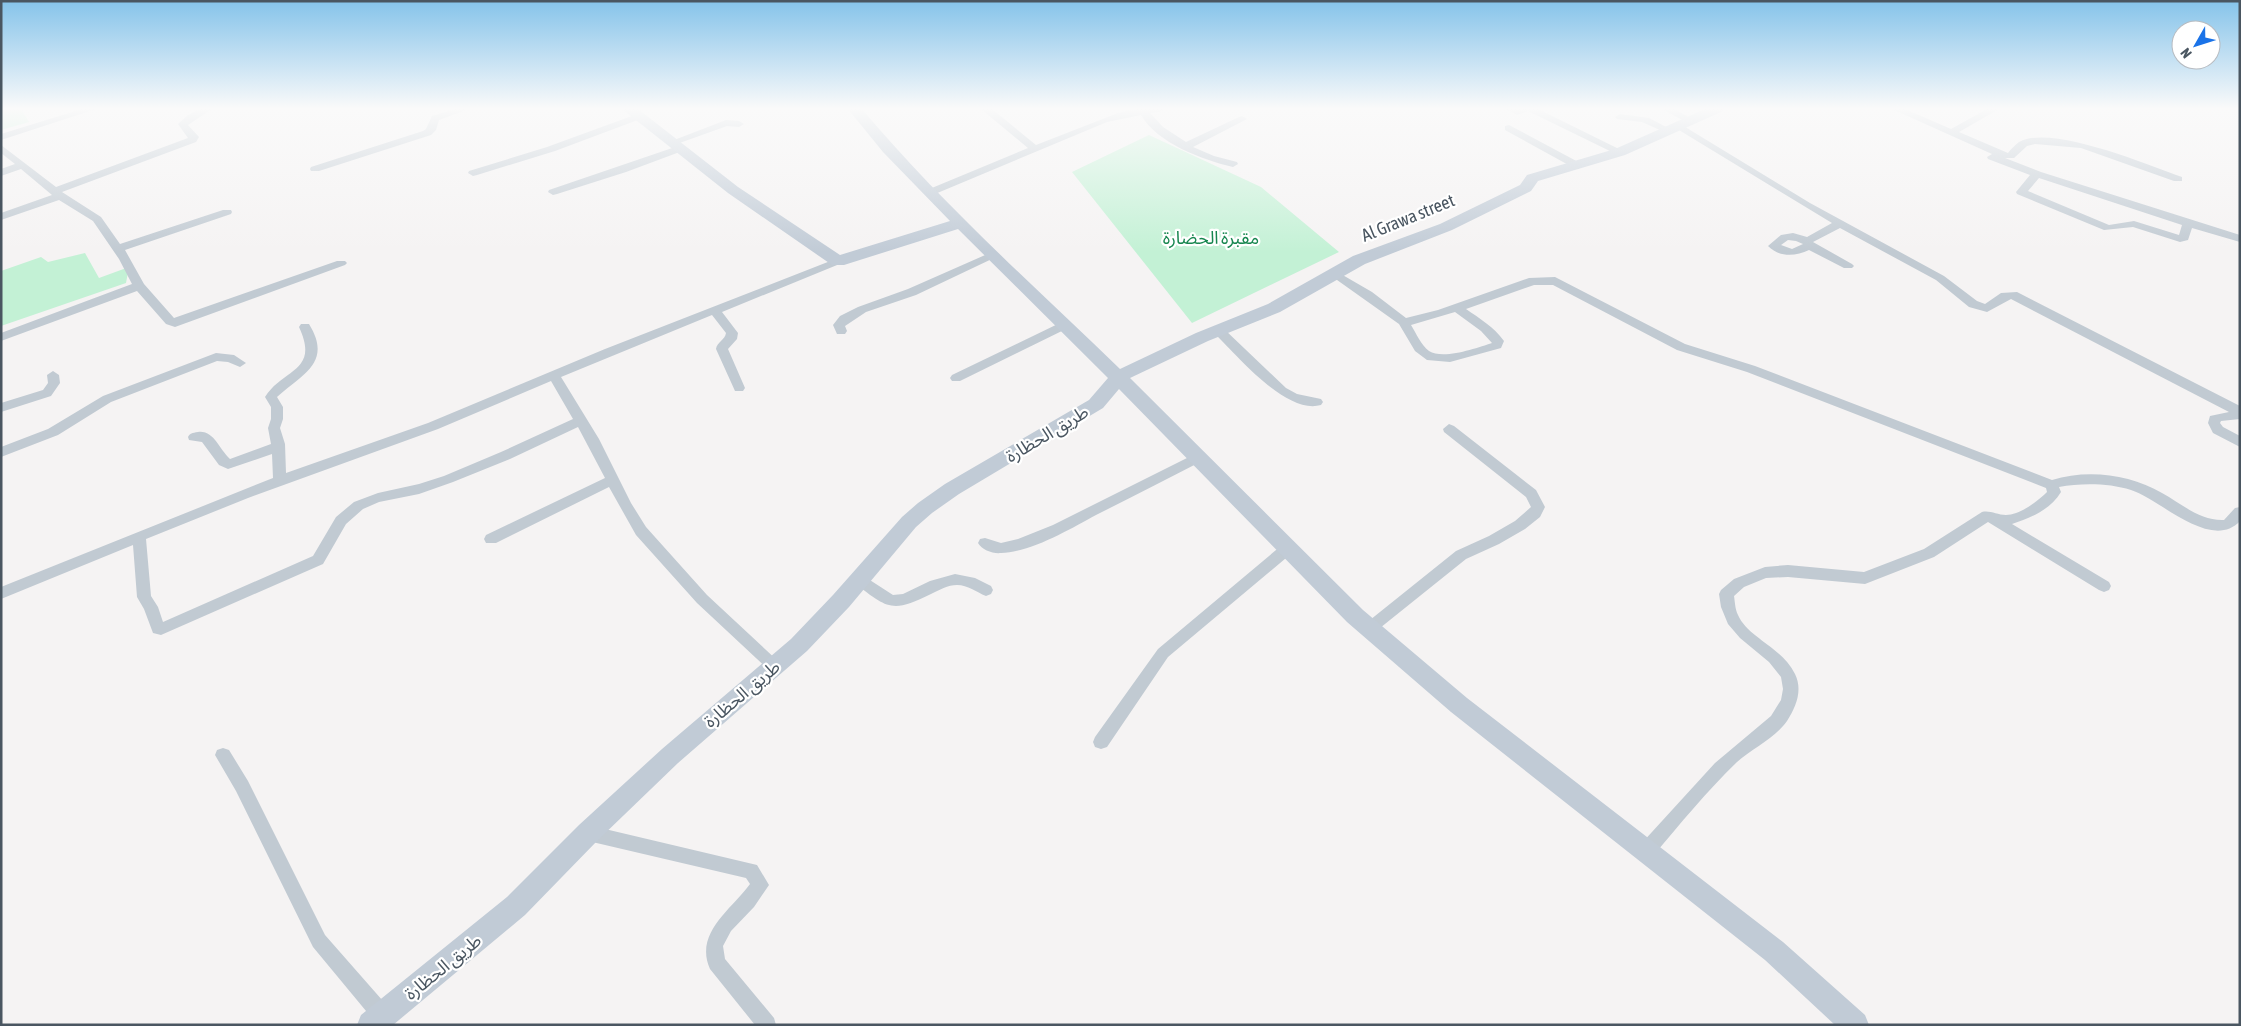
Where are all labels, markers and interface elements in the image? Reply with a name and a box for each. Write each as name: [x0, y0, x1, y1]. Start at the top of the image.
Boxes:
north arrow: [2171, 20, 2221, 70]
text: N: [2177, 45, 2195, 61]
street label: Al Grawa street: [1358, 189, 1457, 246]
park label: مقبرة الحضارة: [1163, 227, 1259, 249]
street label: طريق الحظارة: [1002, 401, 1092, 467]
street label: طريق الحظارة: [699, 656, 785, 732]
street label: طريق الحظارة: [400, 929, 486, 1005]

